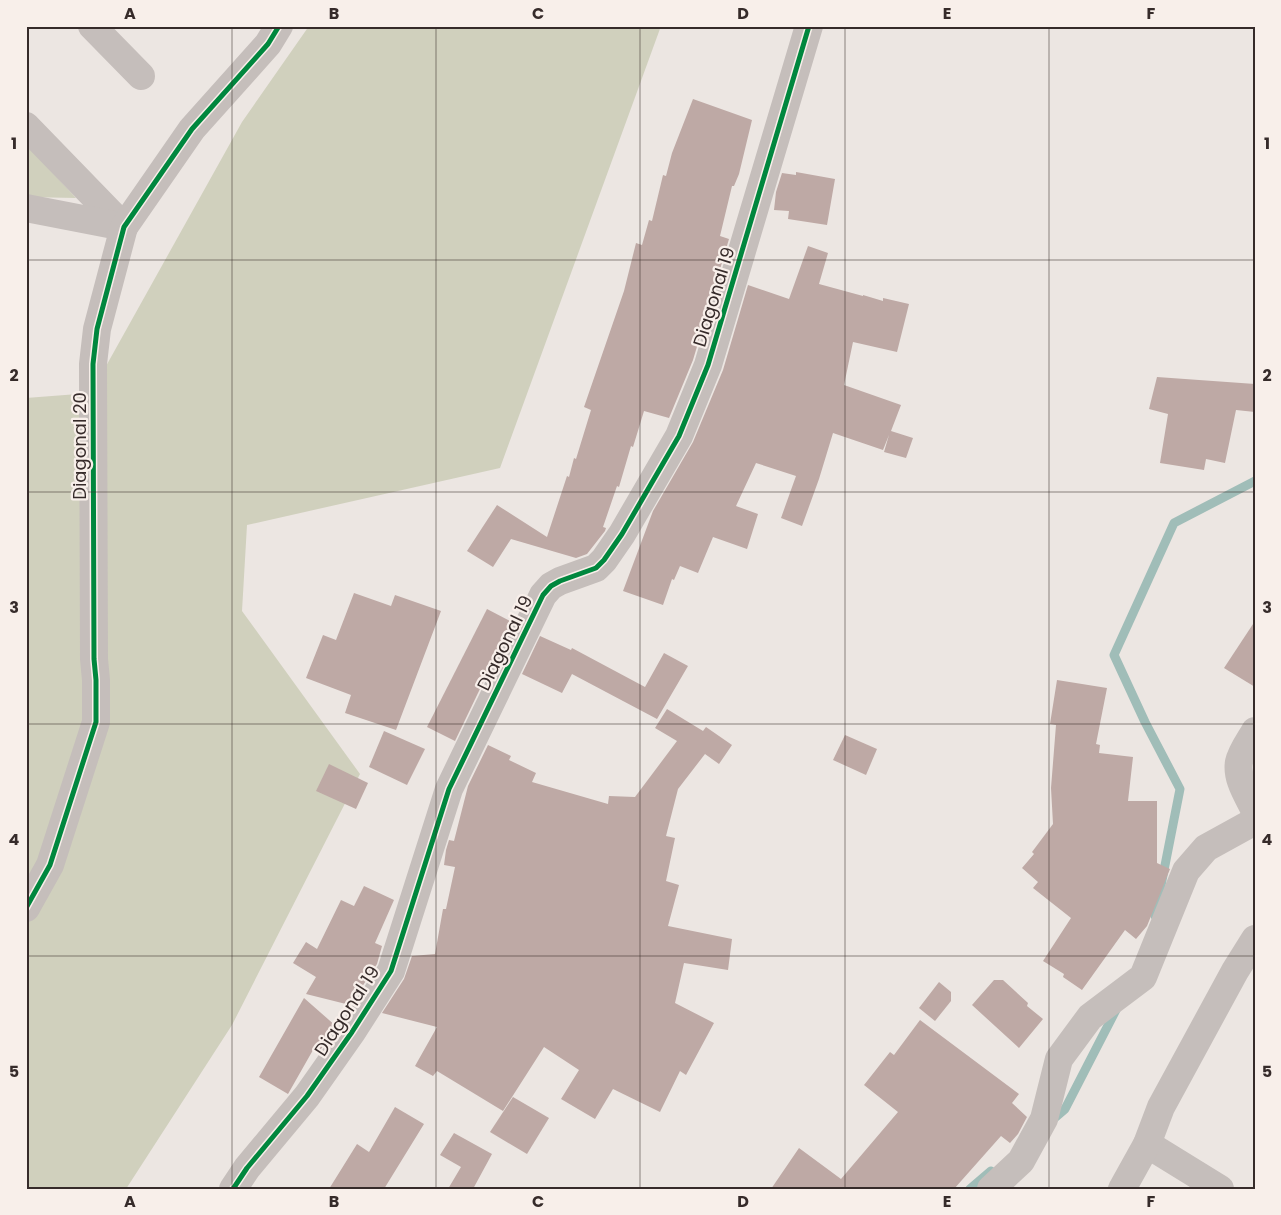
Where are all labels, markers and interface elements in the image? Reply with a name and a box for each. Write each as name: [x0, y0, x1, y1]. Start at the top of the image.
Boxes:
text: A: [124, 2, 136, 25]
text: B: [329, 2, 339, 25]
text: C: [532, 2, 544, 25]
text: D: [737, 2, 749, 25]
text: E: [943, 2, 951, 25]
text: F: [1147, 2, 1156, 25]
text: 1: [11, 132, 17, 155]
text: 1: [1264, 132, 1270, 155]
street label: Diagonal 19: [687, 244, 741, 350]
text: 2: [9, 364, 19, 387]
text: 2: [1262, 364, 1272, 387]
street label: Diagonal 20: [67, 392, 92, 500]
street label: Diagonal 19: [471, 591, 538, 695]
text: 3: [9, 596, 19, 619]
text: 3: [1262, 596, 1272, 619]
text: 4: [9, 828, 20, 851]
text: 4: [1262, 828, 1273, 851]
street label: Diagonal 19: [308, 961, 385, 1061]
text: 5: [9, 1060, 19, 1083]
text: 5: [1262, 1060, 1272, 1083]
text: A: [124, 1190, 136, 1213]
text: B: [329, 1190, 339, 1213]
text: C: [532, 1190, 544, 1213]
text: D: [737, 1190, 749, 1213]
text: E: [943, 1190, 951, 1213]
text: F: [1147, 1190, 1156, 1213]

